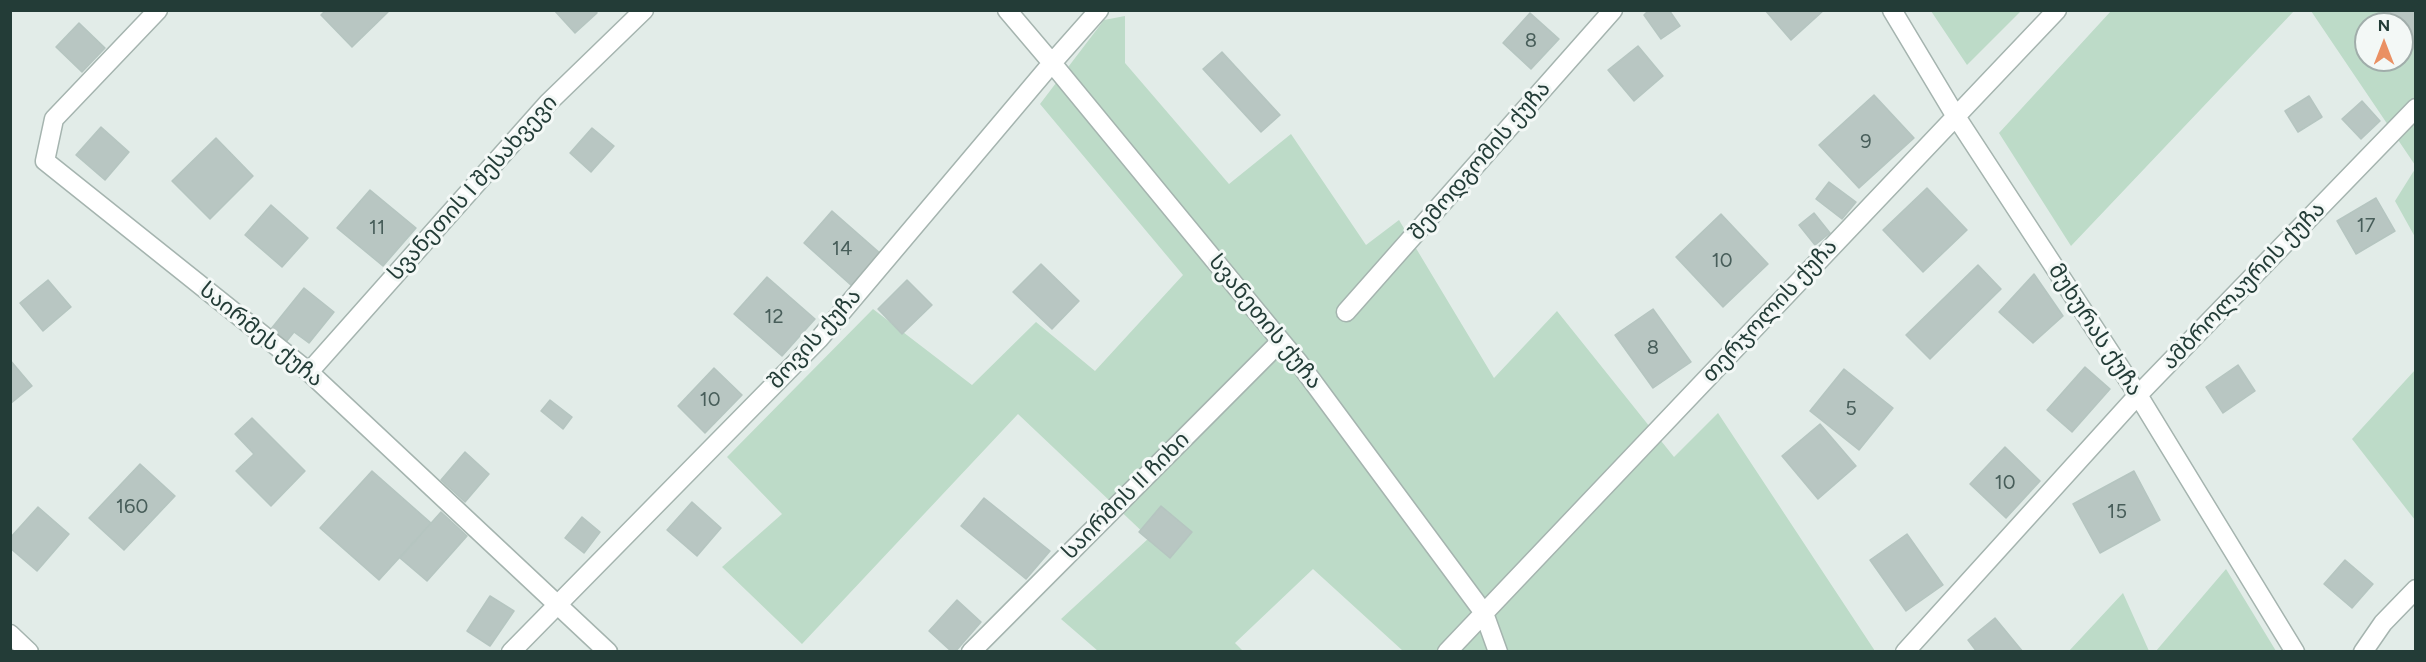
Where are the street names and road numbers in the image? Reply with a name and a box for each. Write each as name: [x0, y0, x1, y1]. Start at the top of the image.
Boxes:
street label: შემოდგომის ქუჩა: [1404, 76, 1556, 246]
street label: სვანეთის I შესახვევი: [383, 90, 563, 286]
street label: ამბროლაურის ქუჩა: [2157, 197, 2331, 375]
street label: თერჯოლის ქუჩა: [1697, 234, 1843, 388]
street label: სვანეთის ქუჩა: [1203, 249, 1327, 395]
street label: მუხურას ქუჩა: [2042, 259, 2148, 401]
street label: საირმეს ქუჩა: [194, 277, 328, 393]
street label: შოვის ქუჩა: [763, 283, 867, 395]
street label: საირმის II ჩიხი: [1057, 427, 1195, 565]

